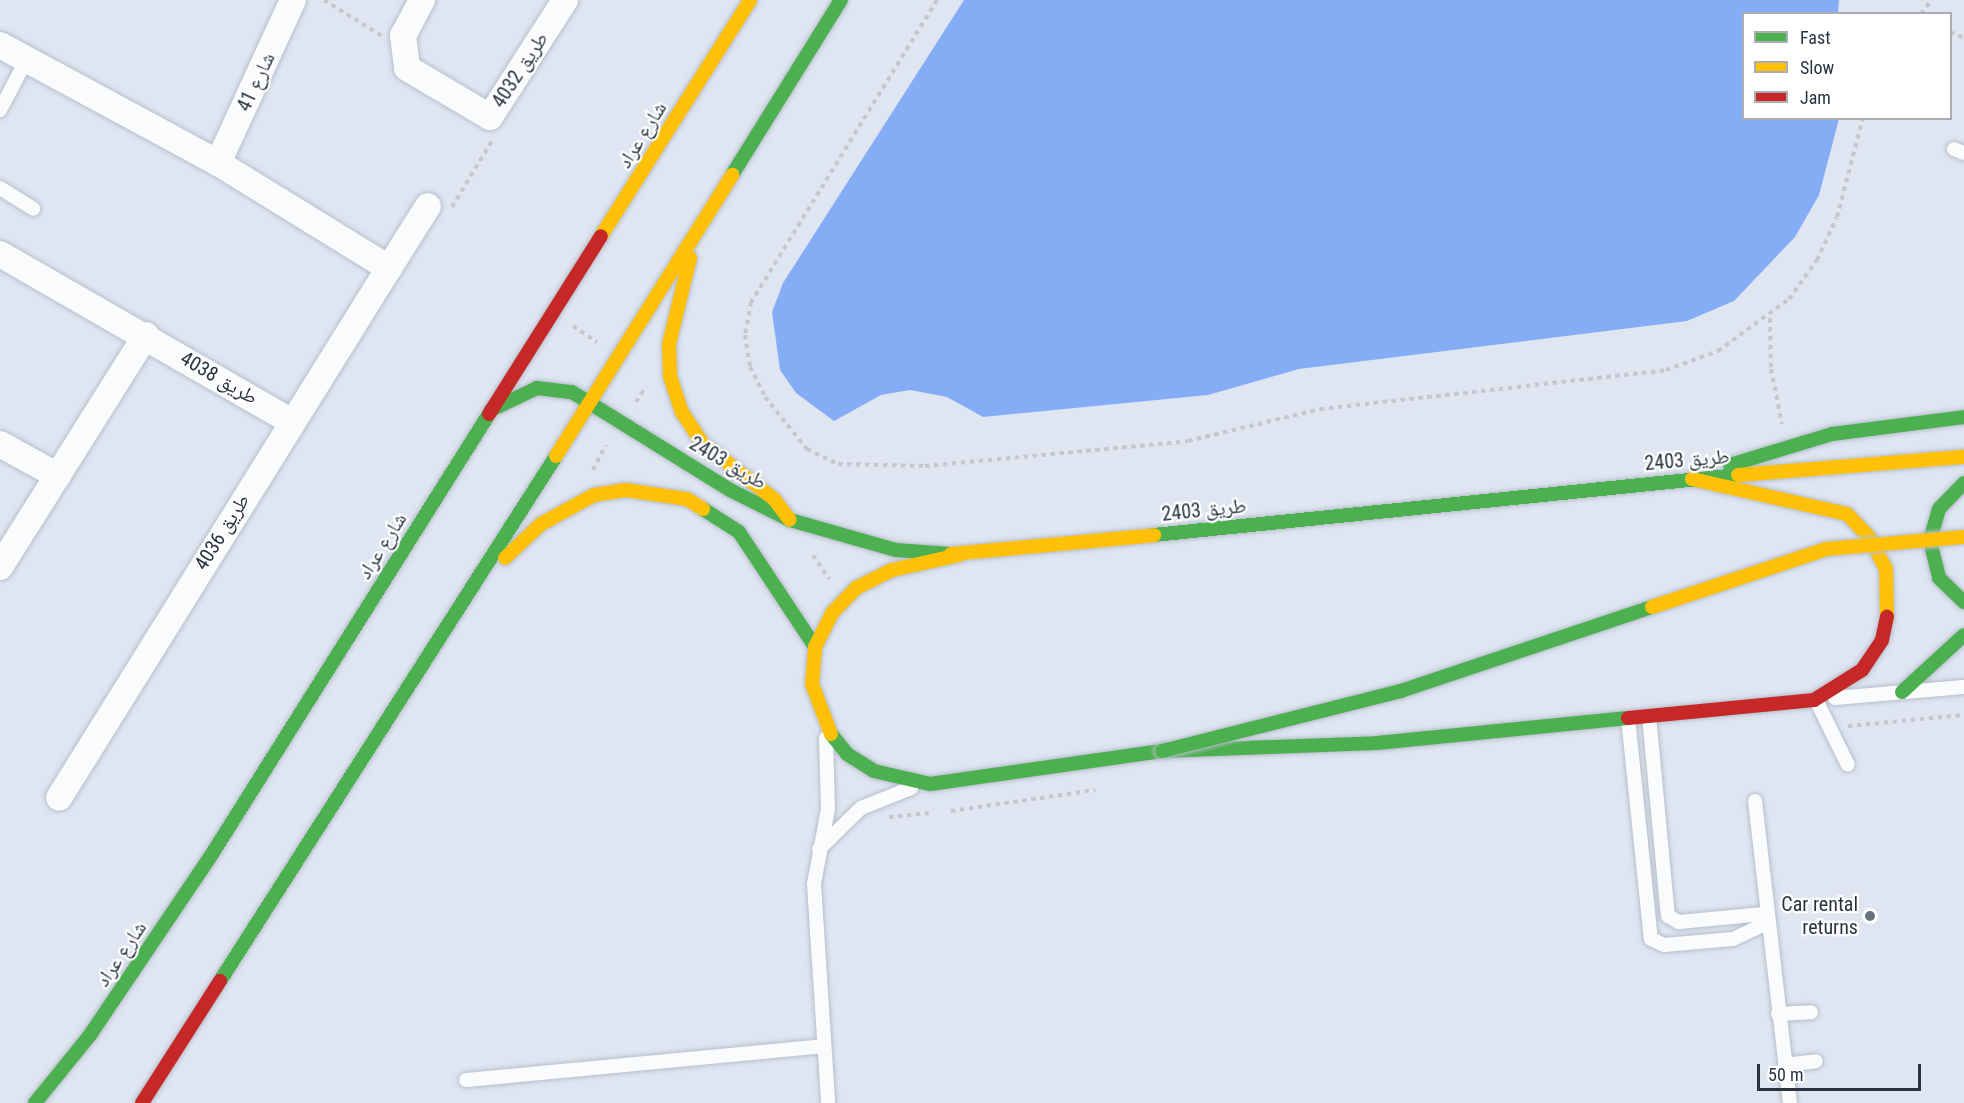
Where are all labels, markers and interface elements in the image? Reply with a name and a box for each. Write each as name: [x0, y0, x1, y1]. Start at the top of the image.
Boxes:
legend: [1742, 12, 1952, 120]
text: Fast: [1800, 27, 1831, 48]
street label: طريق 4032: [487, 28, 553, 112]
street label: شارع 41: [232, 49, 280, 115]
text: Slow: [1800, 57, 1834, 78]
text: Jam: [1800, 87, 1831, 108]
street label: شارع عراد: [612, 97, 672, 173]
street label: طريق 4038: [176, 346, 262, 410]
street label: طريق 2403: [685, 431, 771, 495]
street label: طريق 2403: [1644, 444, 1730, 476]
street label: طريق 4036: [189, 490, 255, 574]
street label: طريق 2403: [1160, 494, 1248, 526]
street label: شارع عراد: [352, 508, 412, 584]
place label: Car rental returns: [1781, 892, 1858, 939]
marker: Car rental returns: [1863, 909, 1877, 923]
street label: شارع عراد: [90, 917, 152, 991]
scale bar: [1760, 1052, 1924, 1090]
text: 50 m: [1768, 1064, 1803, 1085]

